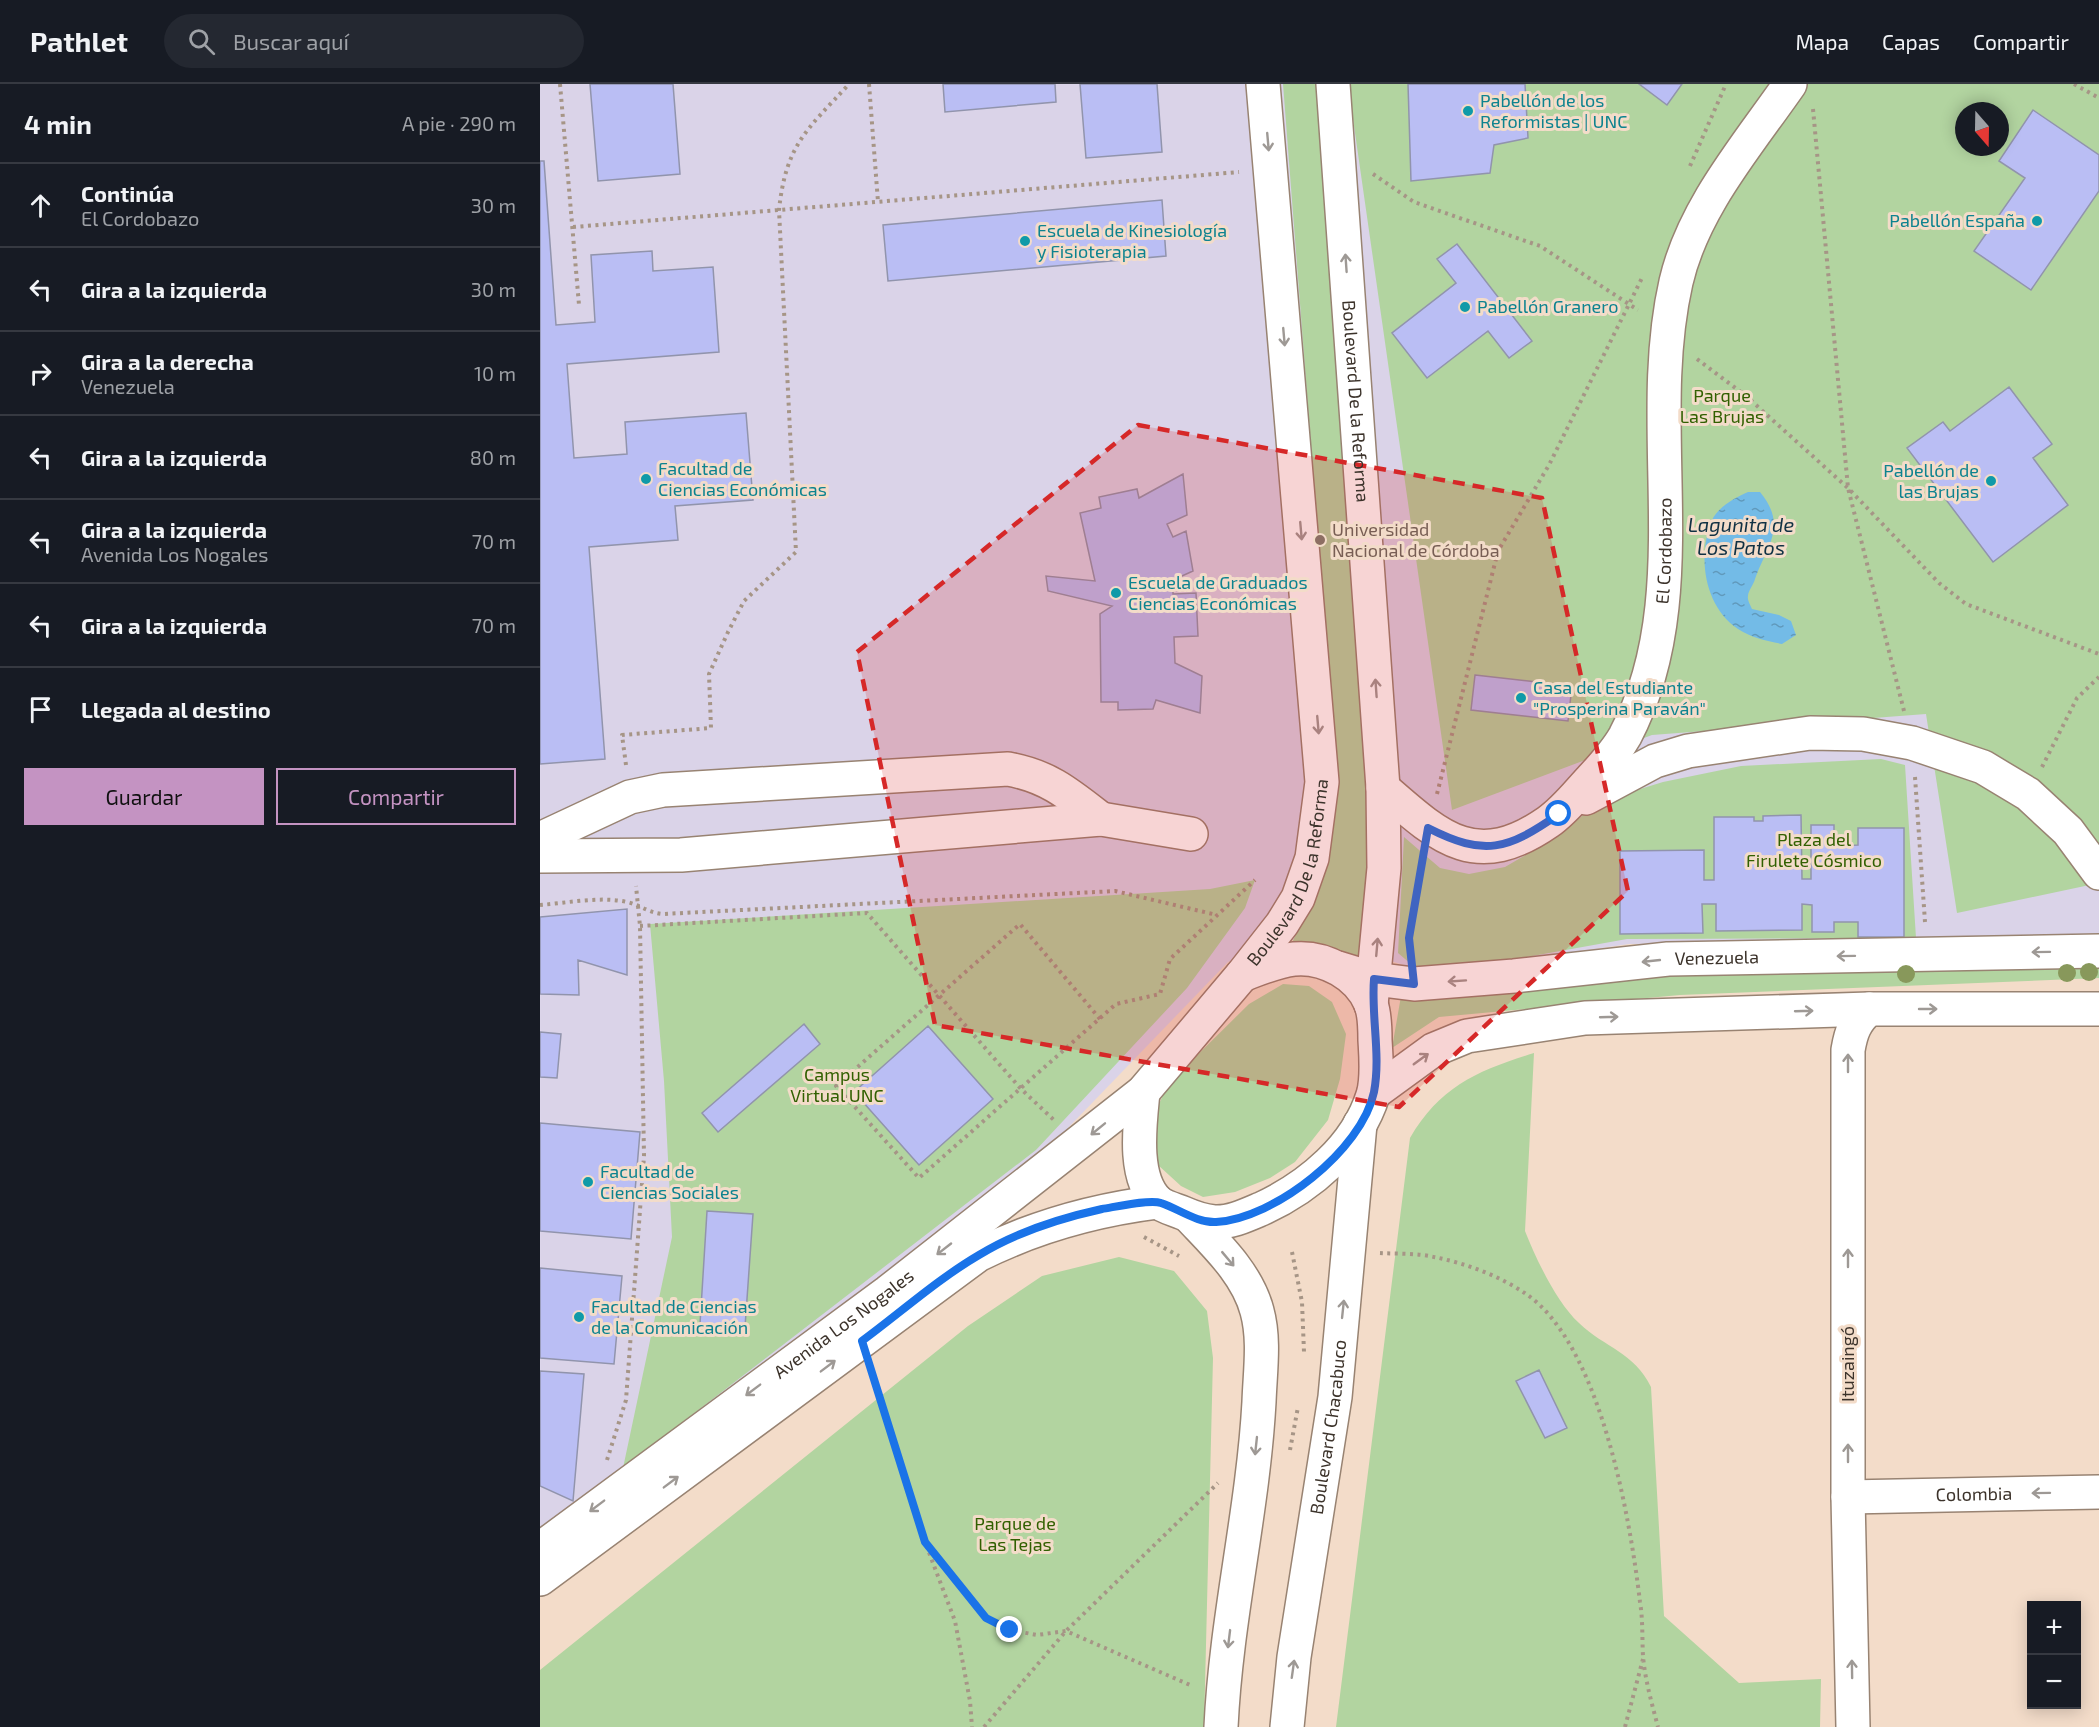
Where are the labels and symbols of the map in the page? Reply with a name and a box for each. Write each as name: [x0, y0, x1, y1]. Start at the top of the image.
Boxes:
place label: Pabellón de los Reformistas | UNC: [1480, 89, 1628, 132]
north arrow: [1955, 102, 2009, 156]
marker: Pabellón de los Reformistas | UNC: [1461, 104, 1475, 118]
one-way arrow: [1262, 132, 1273, 152]
place label: Pabellón España: [1889, 209, 2025, 231]
marker: Pabellón España: [2030, 214, 2044, 228]
place label: Escuela de Kinesiología y Fisioterapia: [1037, 219, 1227, 262]
marker: Escuela de Kinesiología y Fisioterapia: [1018, 234, 1032, 248]
one-way arrow: [1340, 254, 1351, 274]
place label: Pabellón Granero: [1477, 295, 1618, 317]
street label: Boulevard De la Reforma: [1338, 299, 1375, 503]
marker: Pabellón Granero: [1458, 300, 1472, 314]
one-way arrow: [1279, 326, 1290, 346]
park label: Parque Las Brujas: [1680, 384, 1764, 427]
place label: Facultad de Ciencias Económicas: [658, 457, 827, 500]
place label: Pabellón de las Brujas: [1883, 459, 1979, 502]
marker: Facultad de Ciencias Económicas: [639, 472, 653, 486]
marker: Pabellón de las Brujas: [1984, 474, 1998, 488]
street label: El Cordobazo: [1650, 497, 1676, 605]
water label: Lagunita de Los Patos: [1688, 512, 1795, 559]
place label: Universidad Nacional de Córdoba: [1332, 518, 1500, 561]
one-way arrow: [1296, 520, 1307, 540]
marker: Universidad Nacional de Córdoba: [1313, 533, 1327, 547]
place label: Escuela de Graduados Ciencias Económicas: [1128, 571, 1308, 614]
marker: Escuela de Graduados Ciencias Económicas: [1109, 586, 1123, 600]
place label: Casa del Estudiante "Prosperina Paraván": [1533, 676, 1706, 719]
one-way arrow: [1370, 679, 1381, 699]
marker: Casa del Estudiante "Prosperina Paraván": [1514, 691, 1528, 705]
one-way arrow: [1313, 715, 1324, 735]
street label: Boulevard De la Reforma: [1242, 777, 1332, 970]
route start: [1545, 800, 1571, 826]
park label: Plaza del Firulete Cósmico: [1746, 828, 1882, 871]
one-way arrow: [1372, 938, 1383, 958]
street label: Venezuela: [1674, 945, 1759, 969]
one-way arrow: [2031, 946, 2051, 958]
one-way arrow: [1836, 950, 1856, 962]
one-way arrow: [1641, 956, 1661, 967]
one-way arrow: [1447, 975, 1467, 986]
one-way arrow: [1917, 1003, 1937, 1015]
one-way arrow: [1793, 1005, 1813, 1017]
one-way arrow: [1598, 1011, 1618, 1023]
one-way arrow: [1412, 1053, 1428, 1065]
one-way arrow: [1842, 1053, 1854, 1073]
park label: Campus Virtual UNC: [790, 1063, 884, 1106]
one-way arrow: [1090, 1123, 1106, 1136]
place label: Facultad de Ciencias Sociales: [600, 1160, 739, 1203]
marker: Facultad de Ciencias Sociales: [581, 1175, 595, 1189]
one-way arrow: [936, 1242, 952, 1255]
one-way arrow: [1842, 1248, 1854, 1268]
one-way arrow: [1221, 1251, 1235, 1266]
street label: Avenida Los Nogales: [769, 1264, 918, 1383]
place label: Facultad de Ciencias de la Comunicación: [591, 1295, 757, 1338]
one-way arrow: [1338, 1300, 1349, 1320]
marker: Facultad de Ciencias de la Comunicación: [572, 1310, 586, 1324]
street label: Ituzaingó: [1836, 1326, 1858, 1402]
street label: Boulevard Chacabuco: [1305, 1339, 1350, 1516]
one-way arrow: [820, 1360, 836, 1372]
one-way arrow: [746, 1383, 762, 1396]
one-way arrow: [1250, 1435, 1261, 1455]
one-way arrow: [1842, 1443, 1854, 1463]
one-way arrow: [663, 1476, 679, 1488]
street label: Colombia: [1935, 1482, 2012, 1505]
one-way arrow: [2031, 1488, 2051, 1499]
one-way arrow: [589, 1500, 605, 1513]
park label: Parque de Las Tejas: [974, 1512, 1056, 1555]
route end: [996, 1616, 1022, 1642]
one-way arrow: [1223, 1628, 1234, 1648]
one-way arrow: [1287, 1659, 1298, 1679]
one-way arrow: [1846, 1659, 1857, 1679]

